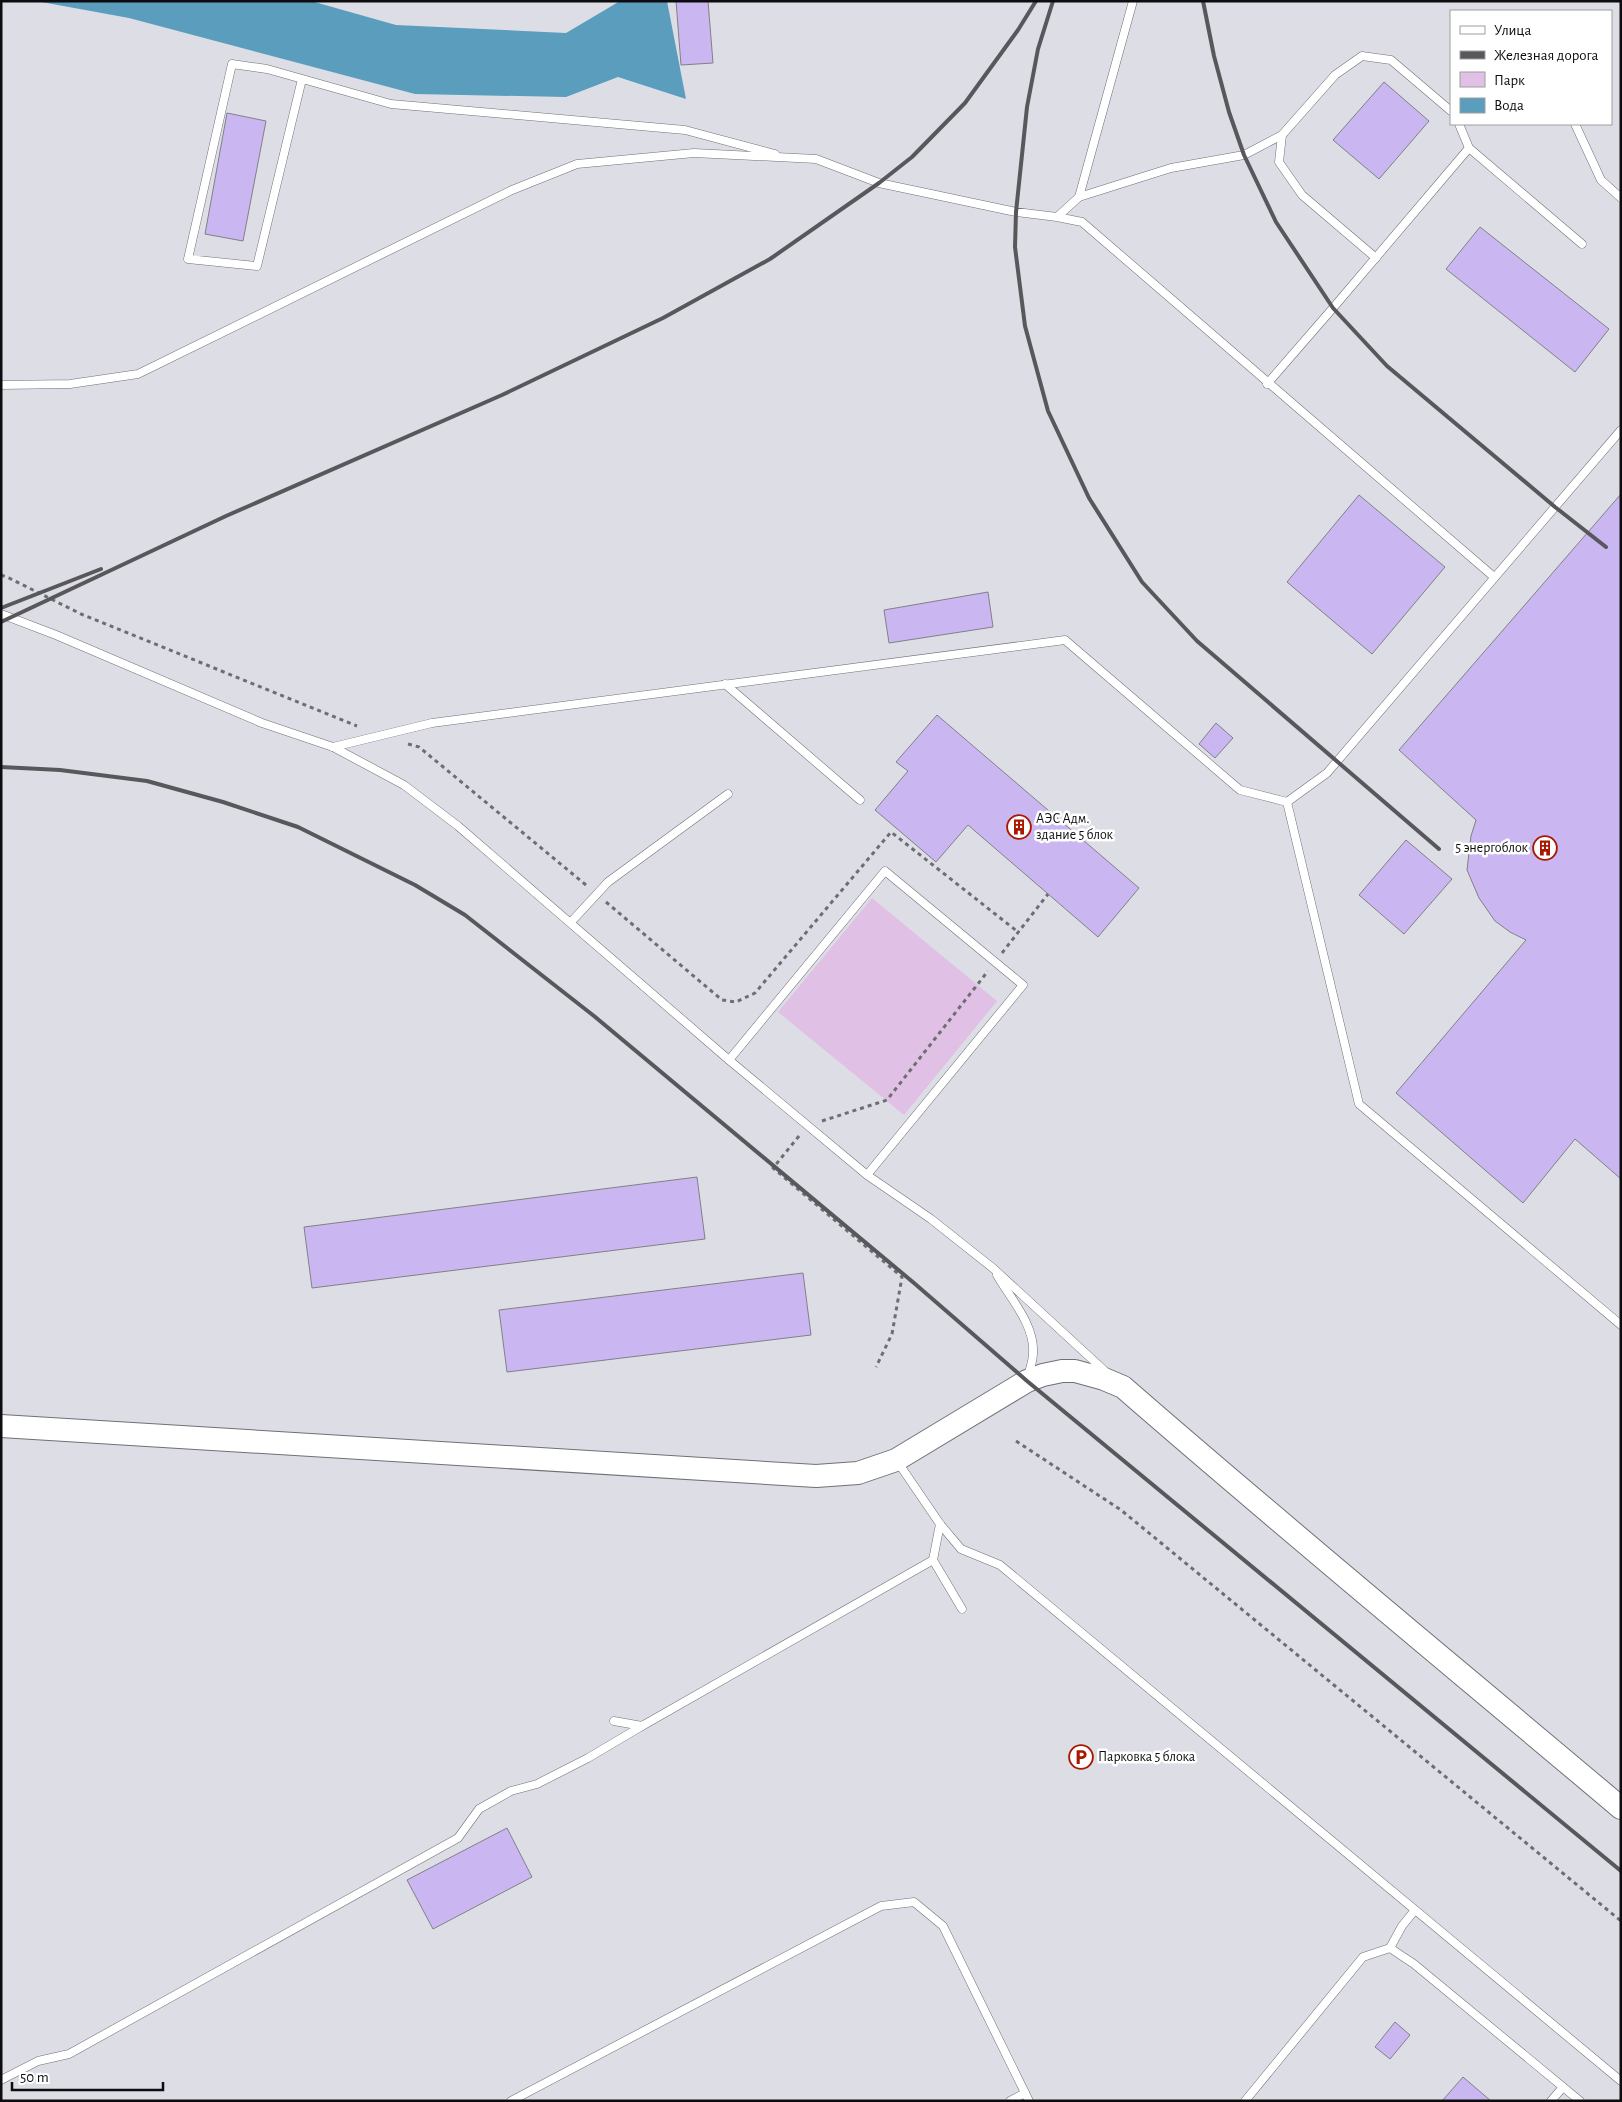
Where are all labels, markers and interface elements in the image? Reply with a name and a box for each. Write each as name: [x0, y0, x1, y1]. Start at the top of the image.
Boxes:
legend: [1450, 10, 1612, 125]
text: Улица: [1494, 23, 1531, 38]
text: Железная дорога: [1494, 48, 1599, 63]
text: Парк: [1494, 73, 1525, 88]
text: Вода: [1494, 98, 1524, 113]
place label: АЭС Адм. здание 5 блок: [1036, 812, 1114, 842]
building icon: АЭС Адм. здание 5 блок: [1006, 814, 1032, 840]
building icon: 5 энергоблок: [1532, 835, 1558, 861]
place label: 5 энергоблок: [1455, 841, 1529, 855]
parking icon: Парковка 5 блока: [1068, 1744, 1094, 1770]
place label: Парковка 5 блока: [1098, 1750, 1196, 1764]
scale bar: [12, 2060, 164, 2092]
text: 50 m: [20, 2070, 49, 2085]

